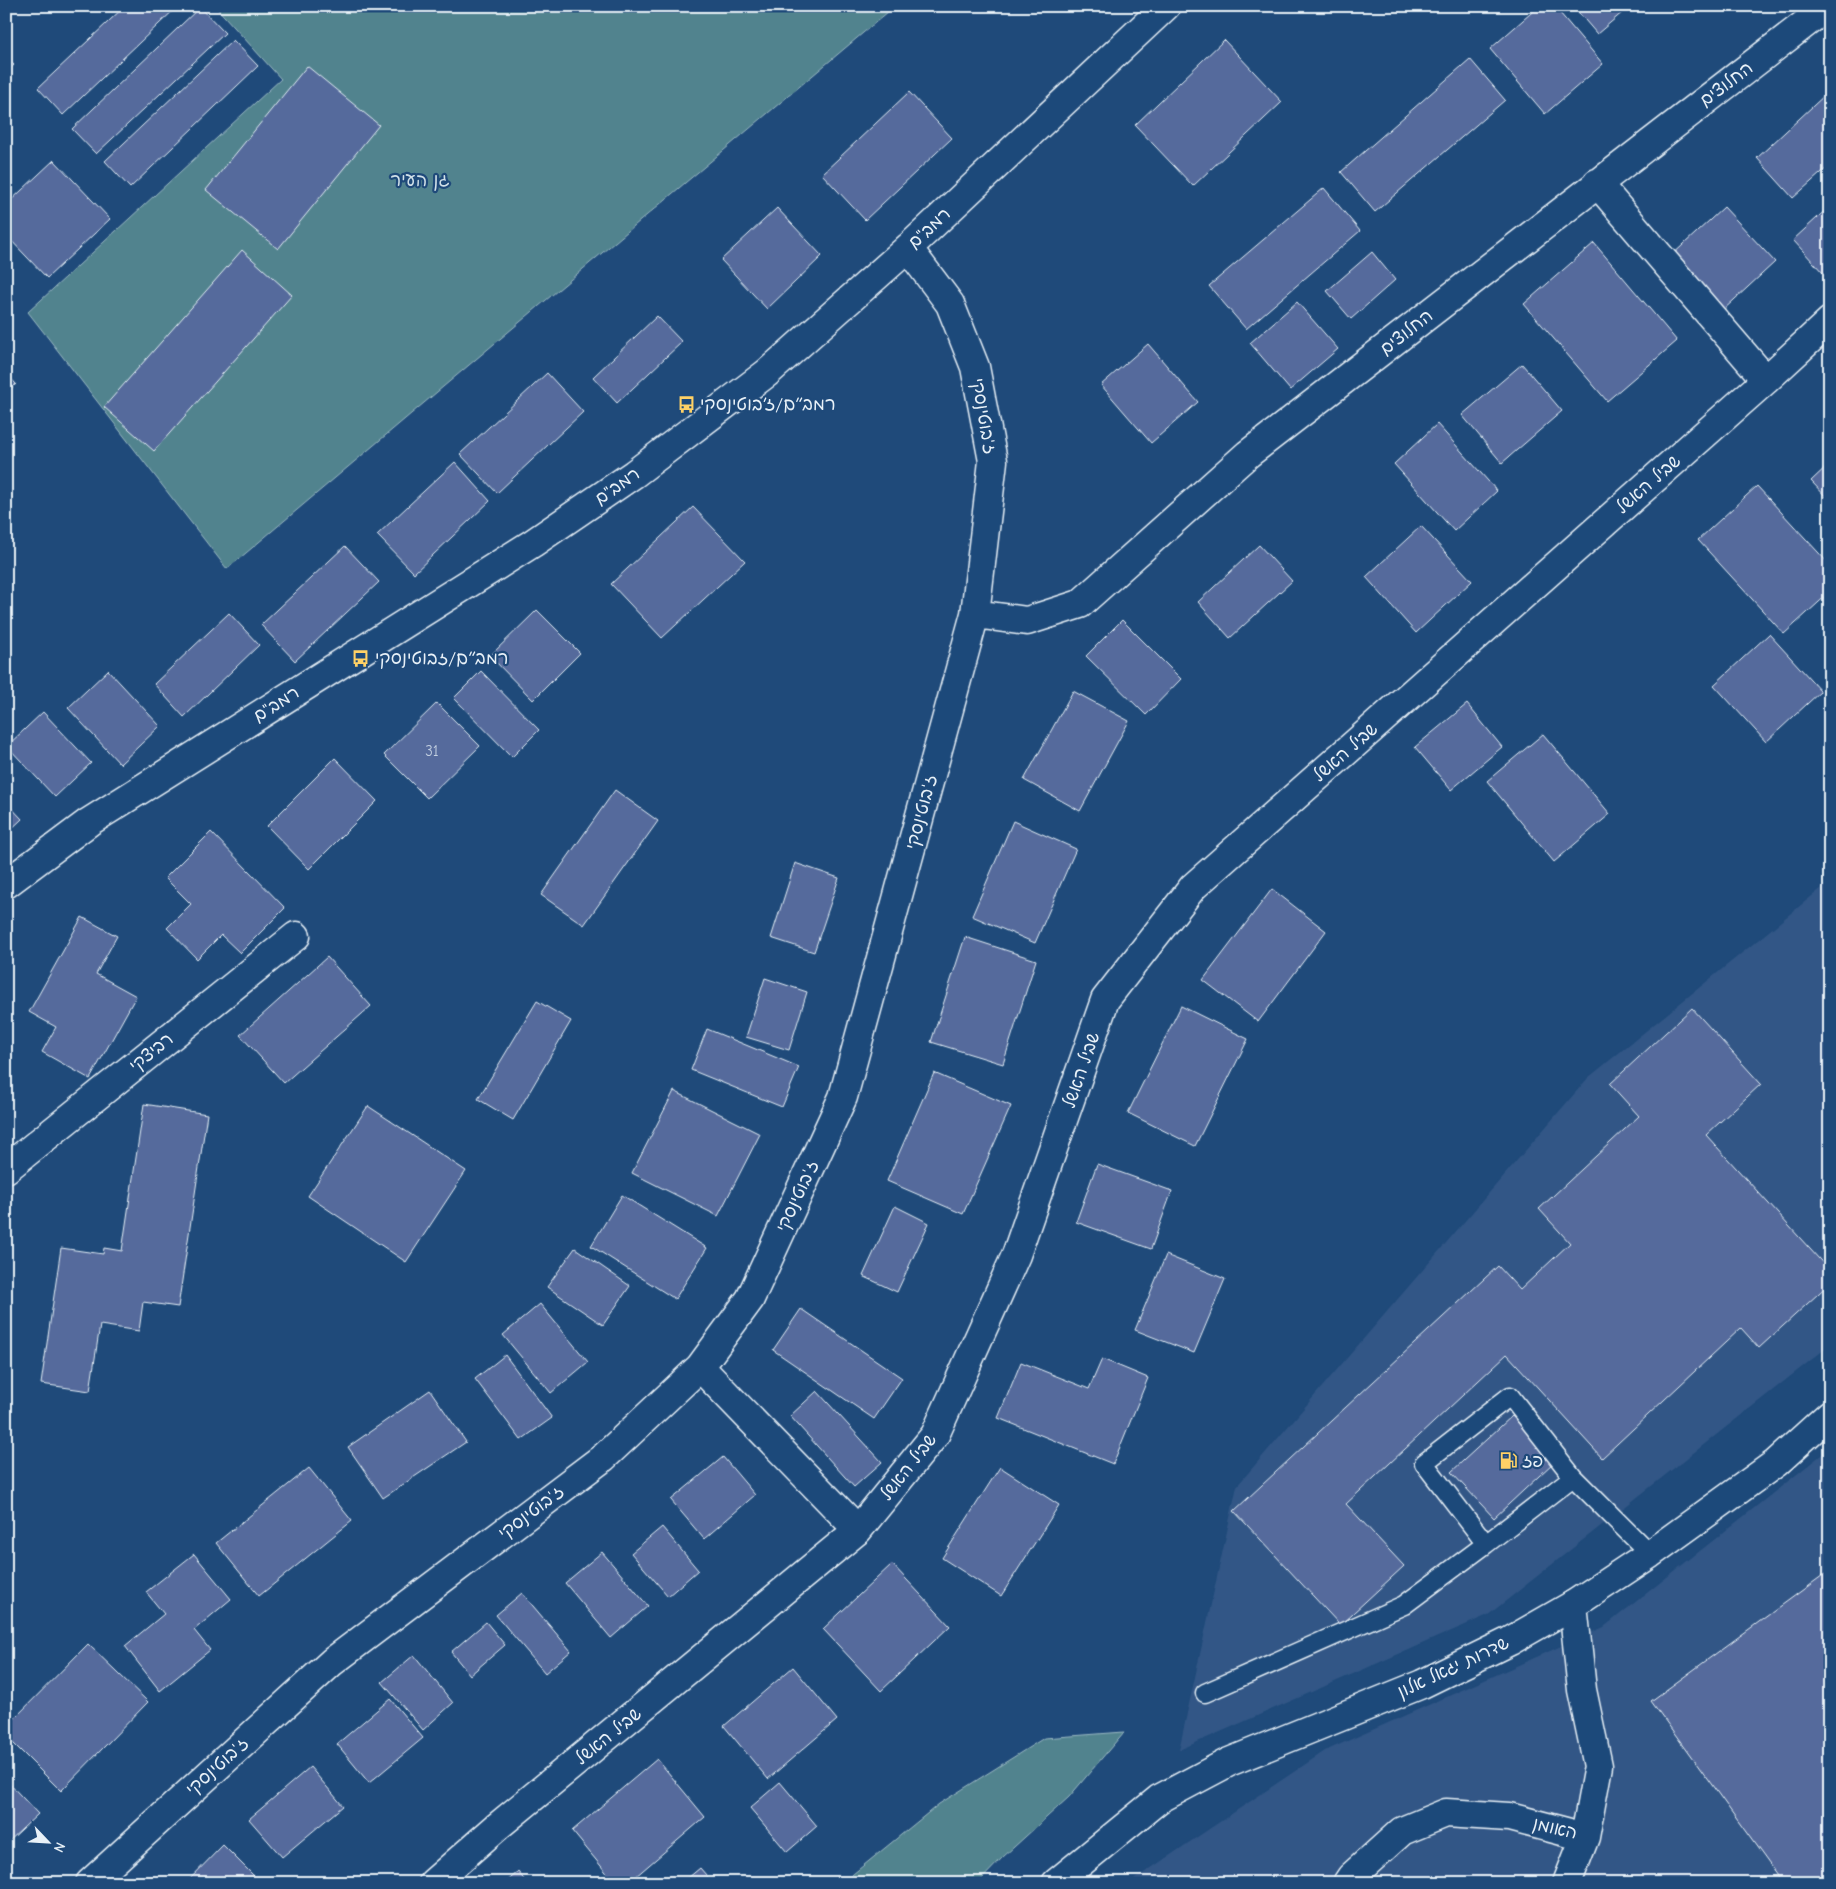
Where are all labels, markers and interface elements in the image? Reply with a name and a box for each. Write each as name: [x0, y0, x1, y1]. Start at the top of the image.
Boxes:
street label: החלוצים: [1695, 57, 1757, 111]
park label: גן העיר: [390, 170, 450, 191]
street label: רמב"ם: [904, 203, 955, 253]
street label: החלוצים: [1376, 305, 1437, 360]
street label: ז'בוטינסקי: [966, 376, 1001, 456]
bus stop icon: רמב״ם/ז׳בוטינסקי: [676, 394, 696, 414]
place label: רמב״ם/ז׳בוטינסקי: [700, 394, 836, 415]
street label: שביל האשל: [1612, 451, 1685, 518]
street label: רמב"ם: [591, 463, 644, 510]
bus stop icon: רמב״ם/זבוטינסקי: [351, 648, 371, 668]
place label: רמב״ם/זבוטינסקי: [375, 648, 508, 669]
street label: רמב"ם: [249, 682, 303, 727]
street label: שביל האשל: [1309, 719, 1382, 786]
house number: 31: [425, 742, 439, 760]
street label: ז'בוטינסקי: [901, 772, 942, 852]
street label: רביצקי: [125, 1028, 177, 1076]
street label: שביל האשל: [1059, 1029, 1104, 1111]
street label: ז'בוטינסקי: [772, 1157, 823, 1235]
street label: שביל האשל: [876, 1430, 941, 1505]
fuel station icon: פז: [1498, 1451, 1518, 1471]
place label: פז: [1522, 1451, 1543, 1472]
street label: ז'בוטינסקי: [494, 1481, 568, 1544]
street label: שדרות יגאל אלון: [1394, 1632, 1512, 1703]
street label: שביל האשל: [571, 1703, 646, 1769]
street label: ז'בוטינסקי: [182, 1733, 253, 1800]
street label: האומן: [1531, 1813, 1579, 1844]
north arrow: [22, 1816, 72, 1866]
text: N: [50, 1840, 69, 1855]

